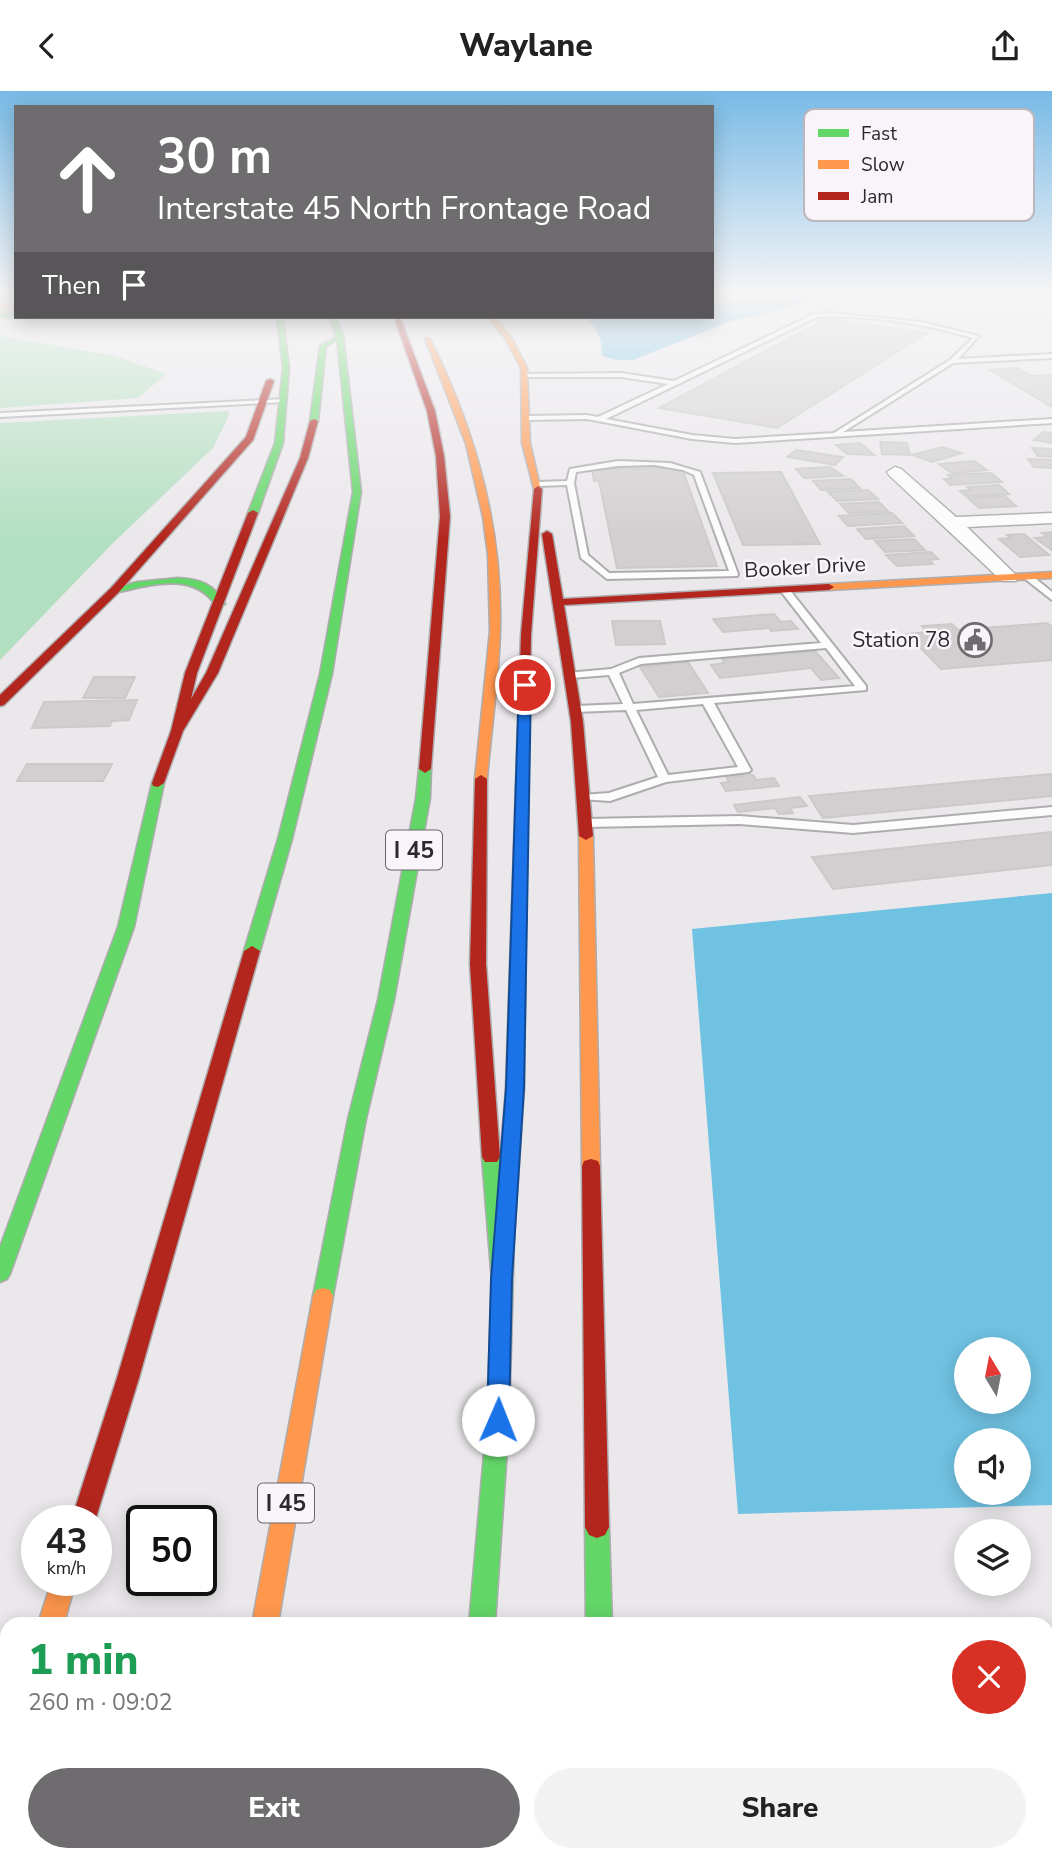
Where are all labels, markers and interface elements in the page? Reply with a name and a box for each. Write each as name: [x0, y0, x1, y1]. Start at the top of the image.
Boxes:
text: Waylane: [459, 24, 593, 67]
icon: back: [28, 27, 66, 65]
icon: share: [986, 27, 1024, 65]
legend: [804, 109, 1034, 221]
text: Fast: [861, 121, 897, 147]
text: 30 m: [157, 123, 272, 190]
icon: ahead: [42, 133, 133, 224]
text: Slow: [861, 152, 905, 178]
text: Jam: [860, 184, 894, 210]
text: Interstate 45 North Frontage Road: [157, 187, 651, 230]
icon: arrive: [115, 266, 153, 304]
text: Then: [42, 268, 101, 303]
street label: Booker Drive: [744, 550, 866, 584]
public building icon: Station 78: [956, 621, 994, 659]
place label: Station 78: [852, 626, 950, 654]
pin: [495, 655, 555, 715]
icon: arrive: [506, 666, 544, 704]
road number: I 45: [386, 831, 442, 869]
north arrow: [954, 1337, 1031, 1414]
map controls: [954, 1337, 1031, 1596]
position arrow: [461, 1383, 535, 1457]
button: sound: [954, 1428, 1031, 1505]
road number: I 45: [258, 1483, 314, 1523]
speed limit sign: 50: [126, 1505, 217, 1596]
text: 43: [45, 1518, 88, 1565]
button: layers: [954, 1519, 1031, 1596]
text: km/h: [47, 1556, 86, 1580]
text: 1 min: [28, 1632, 138, 1689]
button: close: [952, 1640, 1026, 1714]
text: 260 m · 09:02: [28, 1687, 173, 1718]
button: Exit: [28, 1768, 520, 1848]
button: Share: [534, 1768, 1026, 1848]

